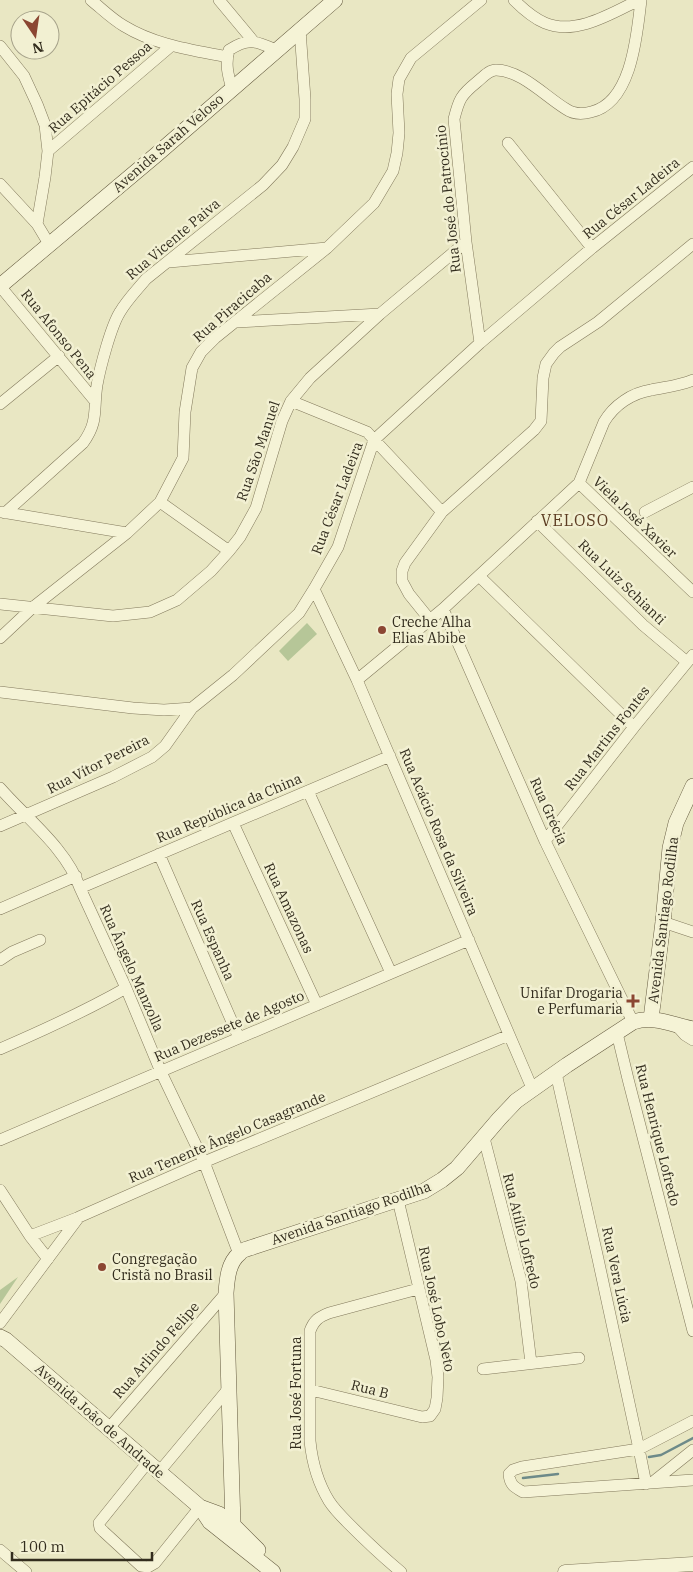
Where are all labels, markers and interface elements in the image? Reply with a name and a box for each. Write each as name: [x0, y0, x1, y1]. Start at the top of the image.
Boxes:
north arrow: [10, 10, 60, 60]
street label: Rua Epitácio Pessoa: [44, 37, 156, 137]
text: N: [31, 38, 45, 58]
street label: Avenida Sarah Veloso: [109, 90, 227, 196]
street label: Rua José do Patrocínio: [431, 124, 465, 274]
street label: Rua César Ladeira: [579, 153, 683, 243]
street label: Rua Vicente Paiva: [122, 194, 224, 284]
street label: Rua Piracicaba: [189, 268, 275, 346]
street label: Rua Afonso Pena: [17, 285, 101, 383]
street label: Rua São Manuel: [232, 398, 284, 504]
street label: Rua César Ladeira: [307, 439, 367, 557]
street label: Viela José Xavier: [589, 472, 681, 562]
district label: VELOSO: [541, 510, 609, 530]
street label: Rua Luiz Schianti: [574, 536, 670, 628]
place label: Creche Alha Elias Abibe: [392, 613, 472, 647]
marker: Creche Alha Elias Abibe: [376, 624, 388, 636]
street label: Rua Martins Fontes: [561, 682, 654, 794]
street label: Rua Vítor Pereira: [44, 730, 153, 798]
street label: Rua Acácio Rosa da Silveira: [396, 746, 483, 919]
street label: Rua República da China: [154, 769, 305, 847]
street label: Rua Grécia: [526, 774, 572, 848]
street label: Avenida Santiago Rodilha: [644, 835, 682, 1004]
street label: Rua Amazonas: [260, 860, 318, 956]
street label: Rua Espanha: [187, 897, 239, 983]
street label: Rua Ângelo Manzolla: [96, 902, 168, 1035]
place label: Unifar Drogaria e Perfumaria: [520, 984, 623, 1018]
street label: Rua Dezessete de Agosto: [151, 986, 307, 1066]
marker: Unifar Drogaria e Perfumaria: [627, 995, 639, 1007]
street label: Rua Henrique Lofredo: [632, 1062, 684, 1208]
street label: Rua Tenente Ângelo Casagrande: [126, 1087, 328, 1187]
street label: Rua Atílio Lofredo: [499, 1171, 545, 1291]
street label: Avenida Santiago Rodilha: [269, 1177, 434, 1249]
street label: Rua Vera Lúcia: [598, 1225, 636, 1325]
street label: Rua José Lobo Neto: [415, 1245, 459, 1373]
place label: Congregação Cristã no Brasil: [112, 1250, 213, 1284]
marker: Congregação Cristã no Brasil: [96, 1261, 108, 1273]
street label: Rua Arlindo Felipe: [109, 1298, 203, 1402]
street label: Rua José Fortuna: [287, 1336, 305, 1450]
street label: Avenida João de Andrade: [31, 1360, 169, 1482]
street label: Rua B: [349, 1376, 391, 1402]
scale bar: [12, 1530, 152, 1562]
text: 100 m: [20, 1537, 65, 1556]

